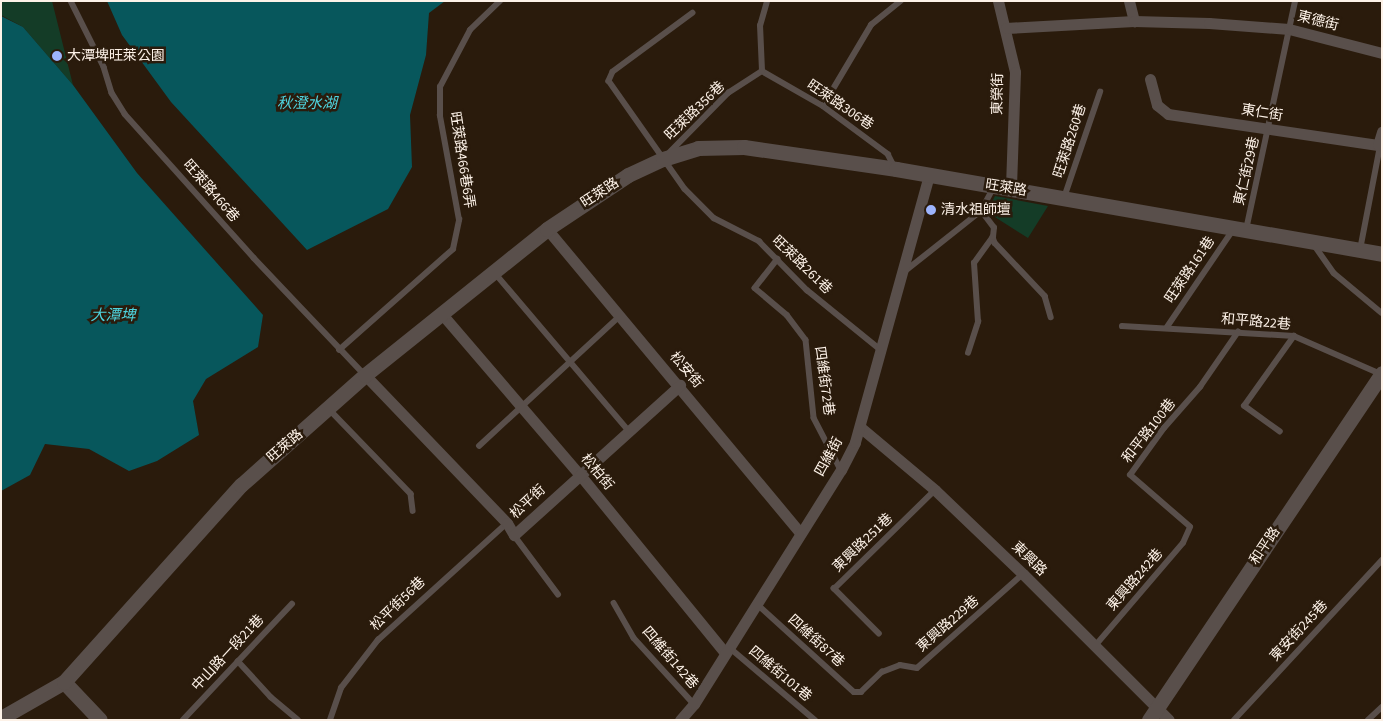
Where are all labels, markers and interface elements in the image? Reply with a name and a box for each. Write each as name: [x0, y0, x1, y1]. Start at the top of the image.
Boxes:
street label: 東德街: [1296, 8, 1340, 34]
place label: 大潭埤旺萊公園: [67, 48, 165, 64]
marker: 大潭埤旺萊公園: [51, 50, 63, 62]
street label: 東榮街: [989, 73, 1007, 115]
street label: 旺萊路306巷: [803, 77, 877, 133]
street label: 旺萊路356巷: [662, 78, 728, 144]
water label: 秋澄水湖: [277, 95, 337, 113]
street label: 東仁街: [1240, 101, 1284, 125]
street label: 旺萊路260巷: [1050, 102, 1090, 180]
street label: 旺萊路466巷6弄: [446, 110, 478, 210]
street label: 東仁街29巷: [1231, 135, 1263, 207]
street label: 旺萊路466巷: [179, 156, 243, 226]
street label: 旺萊路: [578, 175, 622, 211]
street label: 旺萊路: [984, 176, 1028, 200]
place label: 清水祖師壇: [941, 202, 1011, 218]
marker: 清水祖師壇: [925, 204, 937, 216]
street label: 旺萊路261巷: [769, 232, 835, 298]
street label: 旺萊路161巷: [1162, 233, 1218, 307]
water label: 大潭埤: [91, 307, 135, 325]
street label: 和平路22巷: [1220, 311, 1292, 333]
street label: 四維街72巷: [811, 345, 837, 417]
street label: 松安街: [666, 349, 706, 391]
street label: 和平路100巷: [1119, 396, 1179, 466]
street label: 旺萊路: [264, 426, 306, 466]
street label: 四維街: [811, 435, 847, 479]
street label: 松柏街: [577, 451, 617, 493]
street label: 松平街: [507, 482, 549, 522]
street label: 東興路251巷: [830, 510, 896, 576]
street label: 和平路: [1246, 524, 1284, 568]
street label: 東興路: [1008, 538, 1050, 580]
street label: 東興路242巷: [1103, 545, 1167, 615]
street label: 松平街56巷: [367, 574, 429, 634]
street label: 東興路229巷: [913, 592, 983, 656]
street label: 東安街245巷: [1267, 597, 1331, 665]
street label: 中山路一段21巷: [188, 611, 268, 695]
street label: 四維街87巷: [784, 611, 848, 671]
street label: 四維街142巷: [638, 623, 702, 693]
street label: 四維街101巷: [745, 643, 815, 705]

